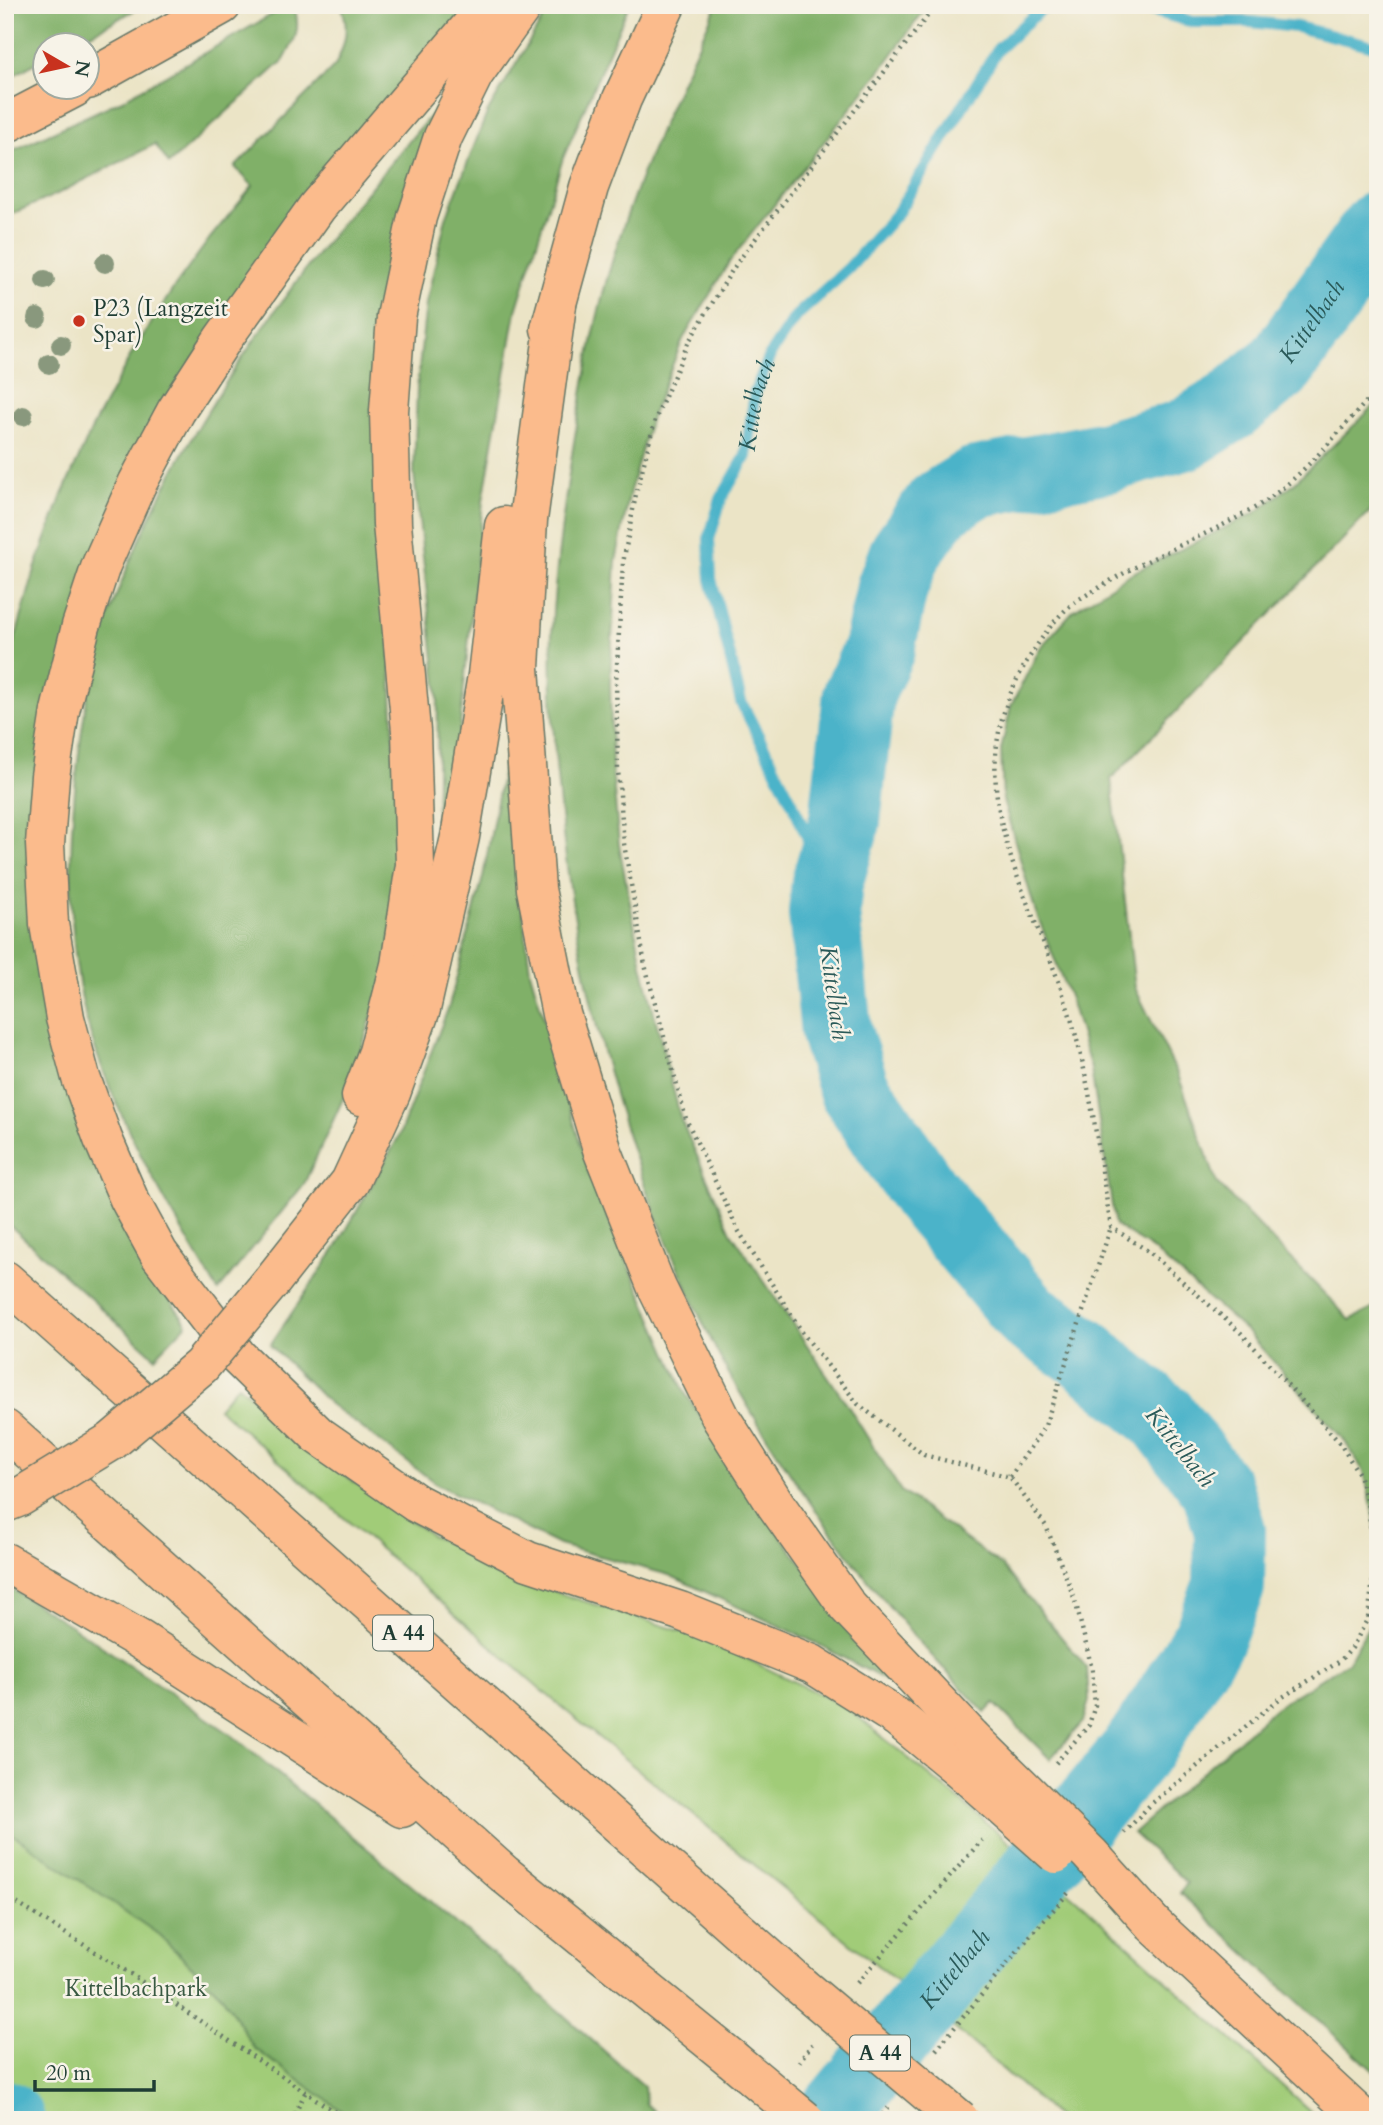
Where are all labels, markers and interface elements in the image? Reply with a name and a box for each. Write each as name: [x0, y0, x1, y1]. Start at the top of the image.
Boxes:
north arrow: [32, 32, 102, 102]
text: N: [68, 58, 96, 79]
water label: Kittelbach: [1271, 273, 1353, 370]
place label: P23 (Langzeit Spar): [93, 293, 228, 350]
marker: P23 (Langzeit Spar): [71, 313, 87, 329]
water label: Kittelbach: [730, 353, 784, 453]
water label: Kittelbach: [811, 944, 857, 1043]
water label: Kittelbach: [1137, 1400, 1223, 1495]
road number: A 44: [373, 1616, 433, 1650]
water label: Kittelbach: [911, 1922, 998, 2016]
park label: Kittelbachpark: [65, 1973, 208, 2004]
road number: A 44: [850, 2036, 910, 2070]
scale bar: [35, 2048, 154, 2092]
text: 20 m: [46, 2059, 91, 2088]

